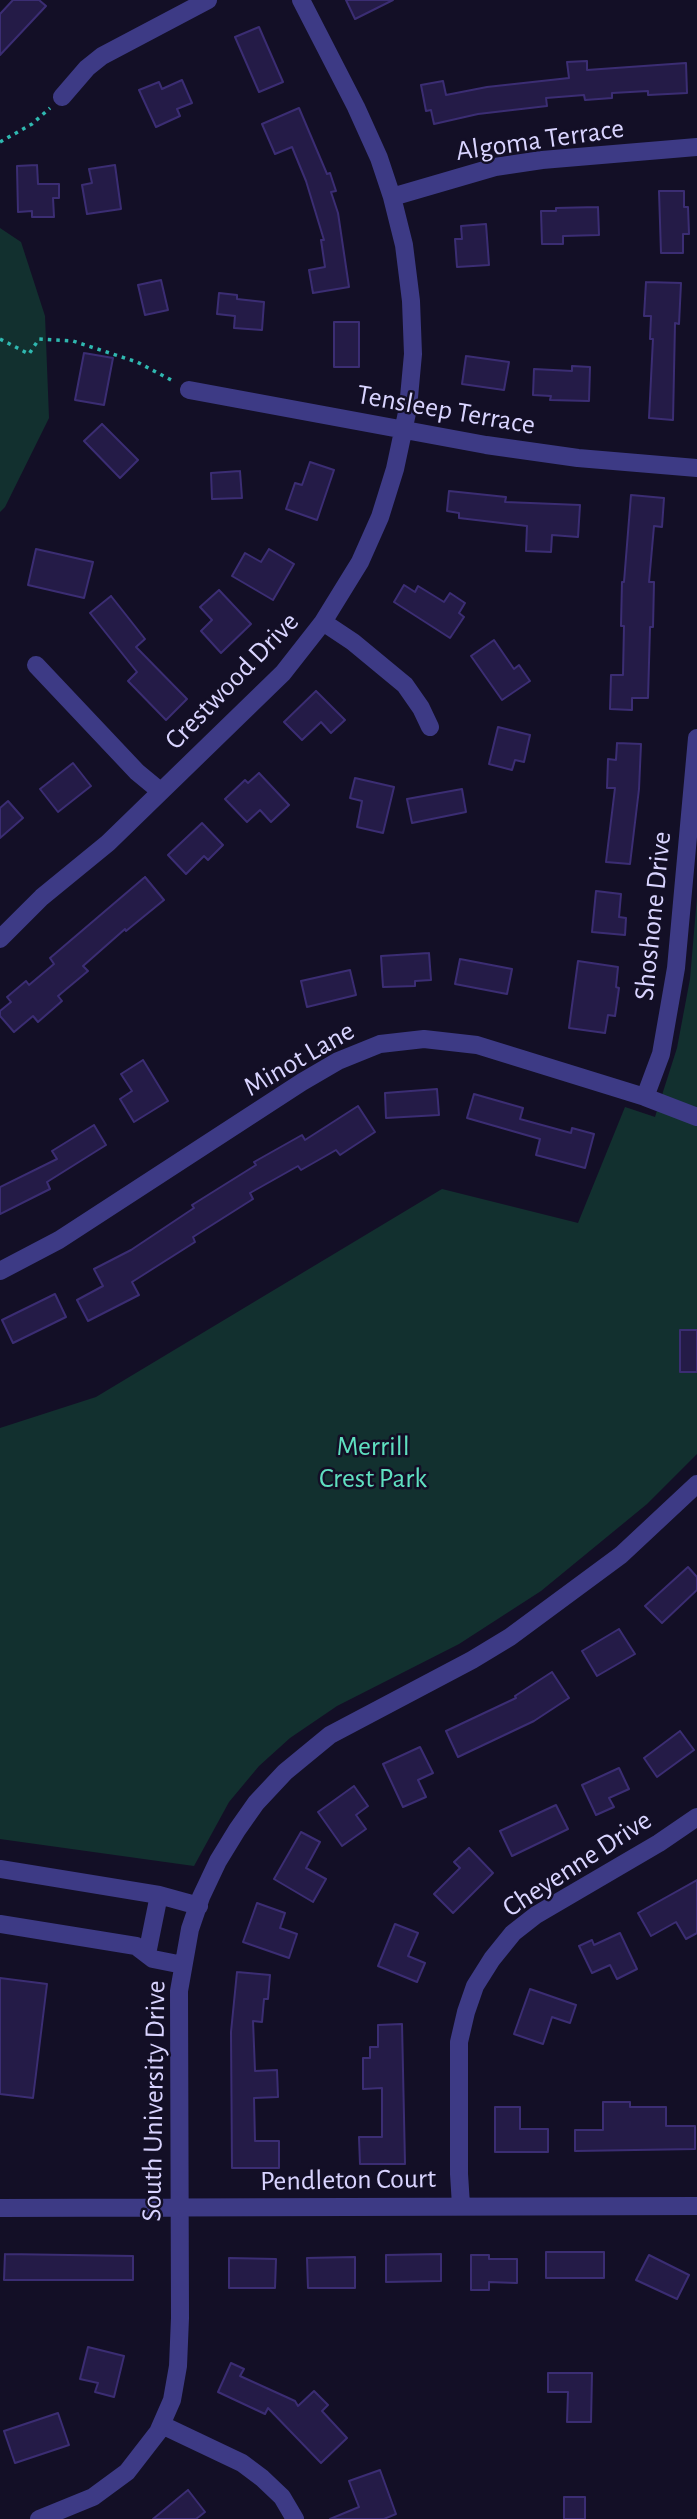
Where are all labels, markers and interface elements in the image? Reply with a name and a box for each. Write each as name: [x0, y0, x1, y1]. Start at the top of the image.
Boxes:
street label: Algoma Terrace: [454, 112, 626, 168]
street label: Tensleep Terrace: [354, 378, 538, 442]
street label: Crestwood Drive: [158, 605, 306, 757]
street label: Shoshone Drive: [627, 830, 679, 1002]
street label: Minot Lane: [238, 1014, 360, 1104]
park label: Merrill Crest Park: [319, 1430, 427, 1496]
street label: Cheyenne Drive: [496, 1803, 658, 1925]
street label: South University Drive: [135, 1980, 173, 2222]
street label: Pendleton Court: [260, 2162, 436, 2198]

